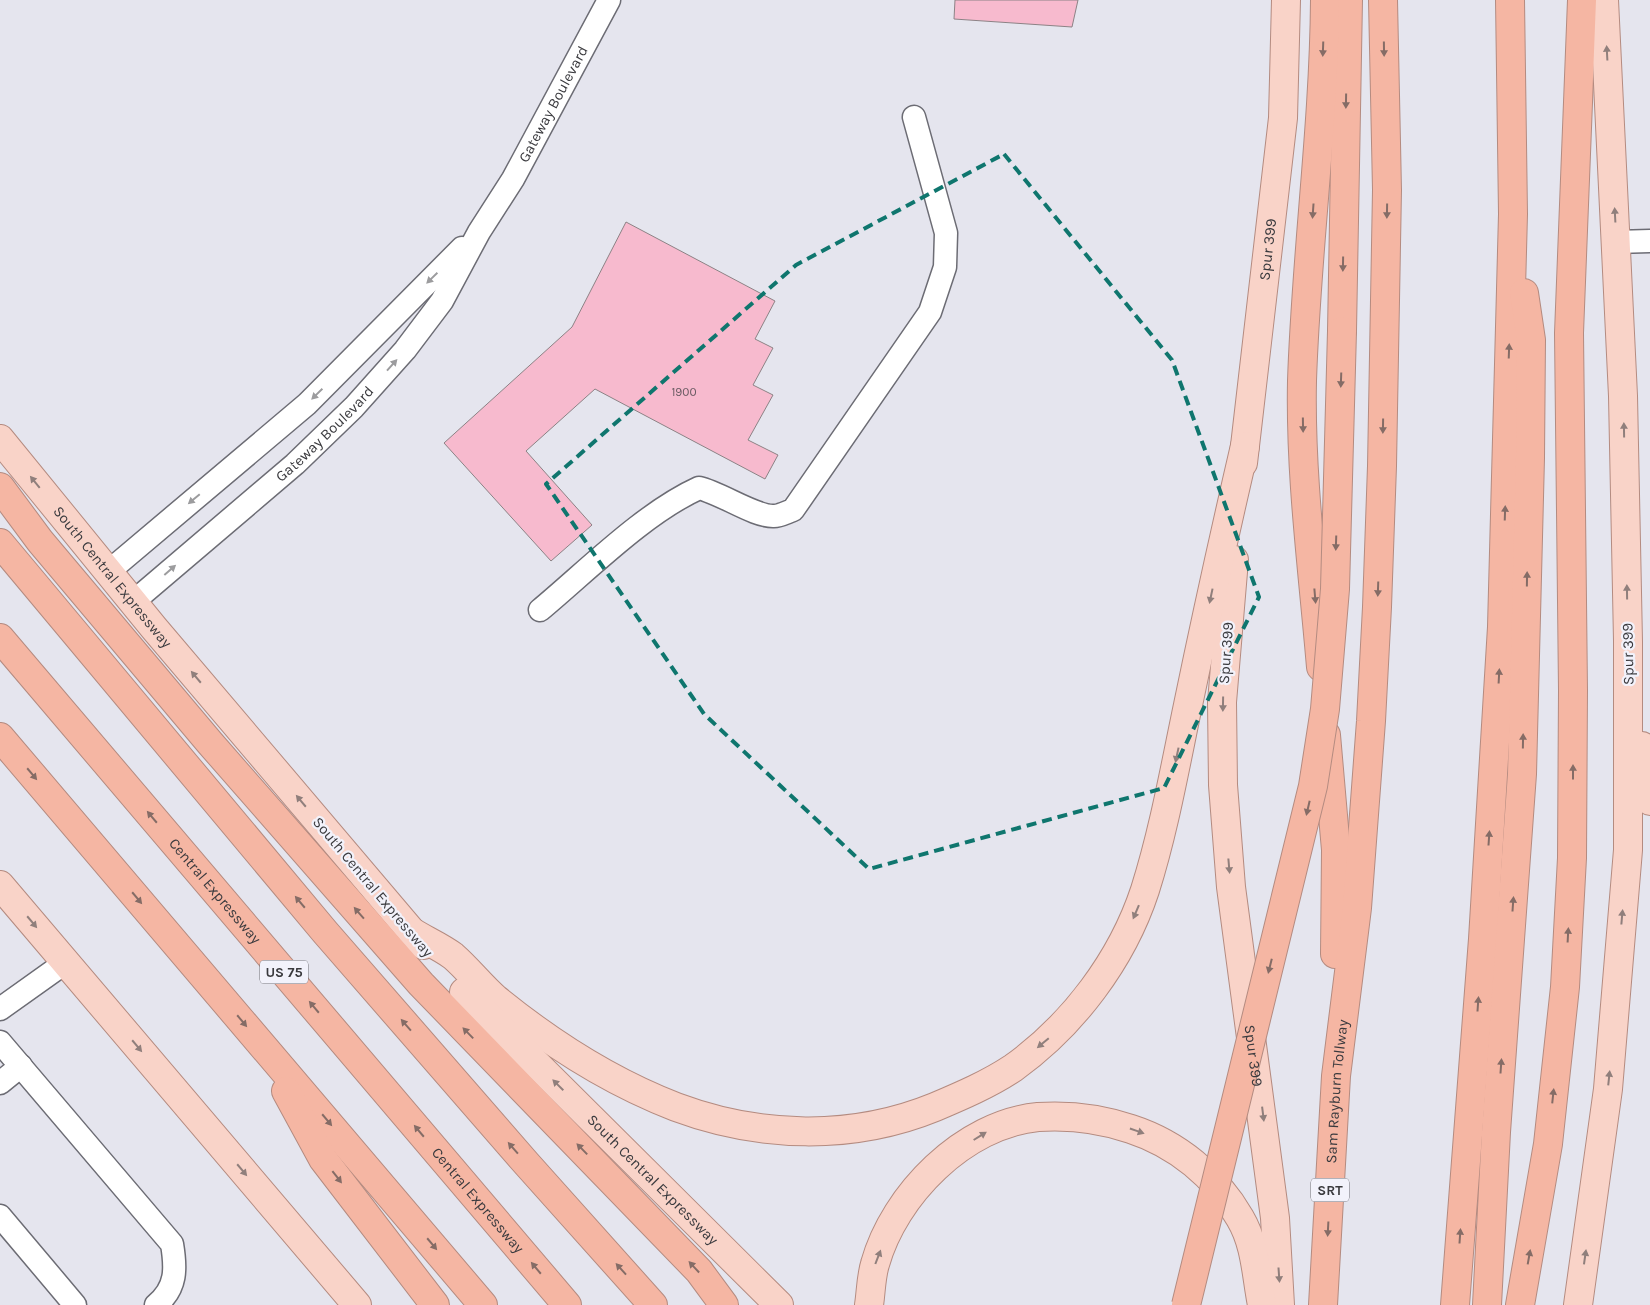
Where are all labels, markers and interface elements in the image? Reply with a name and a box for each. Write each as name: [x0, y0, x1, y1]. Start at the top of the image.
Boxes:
one-way arrow: [1319, 41, 1327, 57]
one-way arrow: [1380, 41, 1388, 57]
street label: Gateway Boulevard: [515, 43, 592, 165]
one-way arrow: [1602, 44, 1610, 60]
one-way arrow: [1342, 93, 1350, 109]
one-way arrow: [1308, 203, 1316, 219]
one-way arrow: [1383, 203, 1391, 219]
one-way arrow: [1610, 207, 1618, 223]
street label: Spur 399: [1255, 217, 1280, 281]
one-way arrow: [1339, 256, 1347, 272]
one-way arrow: [426, 272, 438, 284]
one-way arrow: [1505, 343, 1513, 359]
one-way arrow: [386, 358, 397, 371]
one-way arrow: [1336, 372, 1344, 388]
street label: Gateway Boulevard: [272, 382, 377, 486]
house number: 1900: [671, 385, 697, 399]
one-way arrow: [311, 387, 323, 399]
one-way arrow: [1299, 418, 1307, 434]
one-way arrow: [1379, 418, 1387, 434]
one-way arrow: [1620, 421, 1628, 437]
one-way arrow: [29, 476, 40, 489]
one-way arrow: [187, 494, 200, 505]
street label: South Central Expressway: [49, 502, 176, 651]
one-way arrow: [1501, 505, 1509, 521]
one-way arrow: [1332, 535, 1340, 551]
one-way arrow: [164, 565, 177, 576]
one-way arrow: [1523, 571, 1531, 587]
one-way arrow: [1373, 581, 1381, 597]
one-way arrow: [1623, 584, 1631, 600]
one-way arrow: [1206, 588, 1214, 604]
one-way arrow: [1311, 588, 1319, 604]
street label: Spur 399: [1215, 621, 1237, 685]
street label: Spur 399: [1618, 623, 1638, 685]
one-way arrow: [1495, 667, 1503, 683]
one-way arrow: [190, 671, 201, 684]
one-way arrow: [1218, 696, 1226, 712]
one-way arrow: [1519, 733, 1527, 749]
one-way arrow: [1173, 747, 1181, 763]
one-way arrow: [1569, 764, 1577, 780]
one-way arrow: [26, 767, 37, 780]
one-way arrow: [295, 795, 306, 808]
one-way arrow: [1304, 801, 1312, 816]
one-way arrow: [146, 810, 157, 823]
street label: South Central Expressway: [309, 813, 437, 961]
one-way arrow: [1486, 830, 1494, 846]
street label: Central Expressway: [165, 834, 265, 947]
one-way arrow: [1225, 858, 1233, 874]
one-way arrow: [131, 891, 143, 903]
one-way arrow: [1509, 895, 1517, 911]
one-way arrow: [295, 896, 306, 908]
one-way arrow: [1131, 905, 1139, 919]
one-way arrow: [353, 907, 364, 920]
one-way arrow: [1619, 908, 1627, 924]
one-way arrow: [26, 915, 37, 928]
one-way arrow: [1564, 926, 1572, 942]
one-way arrow: [1266, 959, 1274, 974]
road number: US 75: [260, 960, 308, 984]
one-way arrow: [1474, 996, 1482, 1012]
one-way arrow: [308, 1001, 319, 1014]
one-way arrow: [237, 1015, 248, 1028]
street label: Sam Rayburn Tollway: [1322, 1018, 1352, 1164]
one-way arrow: [401, 1019, 412, 1031]
street label: Spur 399: [1240, 1024, 1266, 1088]
one-way arrow: [462, 1027, 474, 1039]
one-way arrow: [1036, 1037, 1049, 1048]
one-way arrow: [131, 1039, 142, 1052]
one-way arrow: [1497, 1057, 1505, 1073]
one-way arrow: [1605, 1070, 1613, 1086]
one-way arrow: [552, 1080, 564, 1092]
one-way arrow: [1549, 1088, 1557, 1104]
one-way arrow: [1259, 1106, 1267, 1122]
street label: South Central Expressway: [583, 1110, 722, 1249]
one-way arrow: [321, 1114, 332, 1127]
one-way arrow: [413, 1125, 425, 1137]
one-way arrow: [1130, 1127, 1145, 1135]
one-way arrow: [973, 1132, 986, 1141]
one-way arrow: [507, 1141, 518, 1154]
one-way arrow: [576, 1143, 588, 1155]
street label: Central Expressway: [428, 1144, 528, 1257]
one-way arrow: [236, 1163, 248, 1175]
one-way arrow: [331, 1170, 342, 1183]
road number: SRT: [1311, 1178, 1349, 1202]
one-way arrow: [1323, 1222, 1331, 1238]
one-way arrow: [1456, 1228, 1464, 1244]
one-way arrow: [426, 1238, 437, 1251]
one-way arrow: [874, 1249, 882, 1264]
one-way arrow: [1526, 1249, 1534, 1265]
one-way arrow: [1582, 1249, 1590, 1265]
one-way arrow: [688, 1261, 700, 1273]
one-way arrow: [530, 1262, 541, 1275]
one-way arrow: [615, 1263, 627, 1275]
one-way arrow: [1275, 1268, 1283, 1284]

